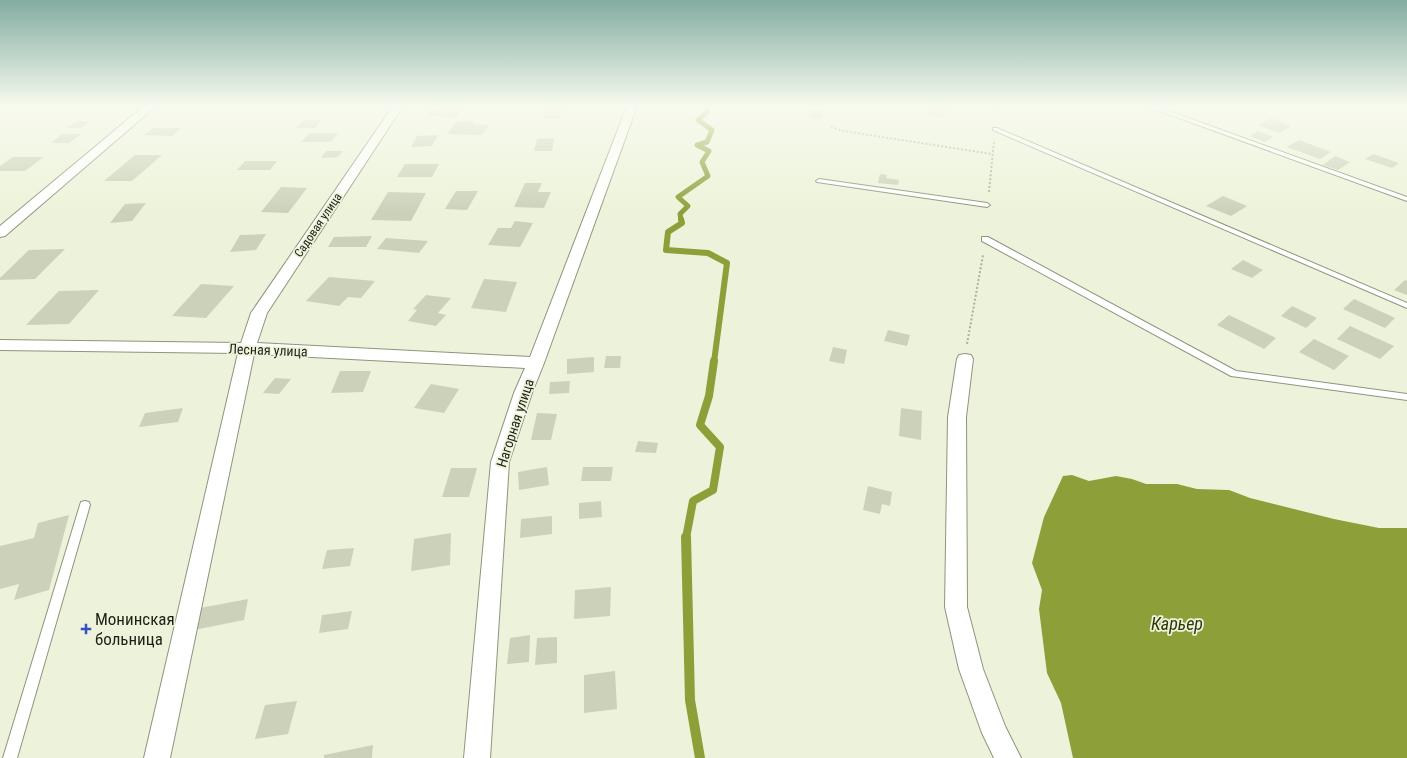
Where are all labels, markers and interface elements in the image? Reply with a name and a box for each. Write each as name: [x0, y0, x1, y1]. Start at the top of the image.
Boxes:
street label: Садовая улица: [291, 190, 345, 260]
street label: Лесная улица: [228, 341, 308, 359]
street label: Нагорная улица: [493, 377, 537, 469]
place label: Монинская больница: [95, 609, 175, 649]
water label: Карьер: [1151, 613, 1203, 634]
marker: Монинская больница: [80, 623, 92, 635]

